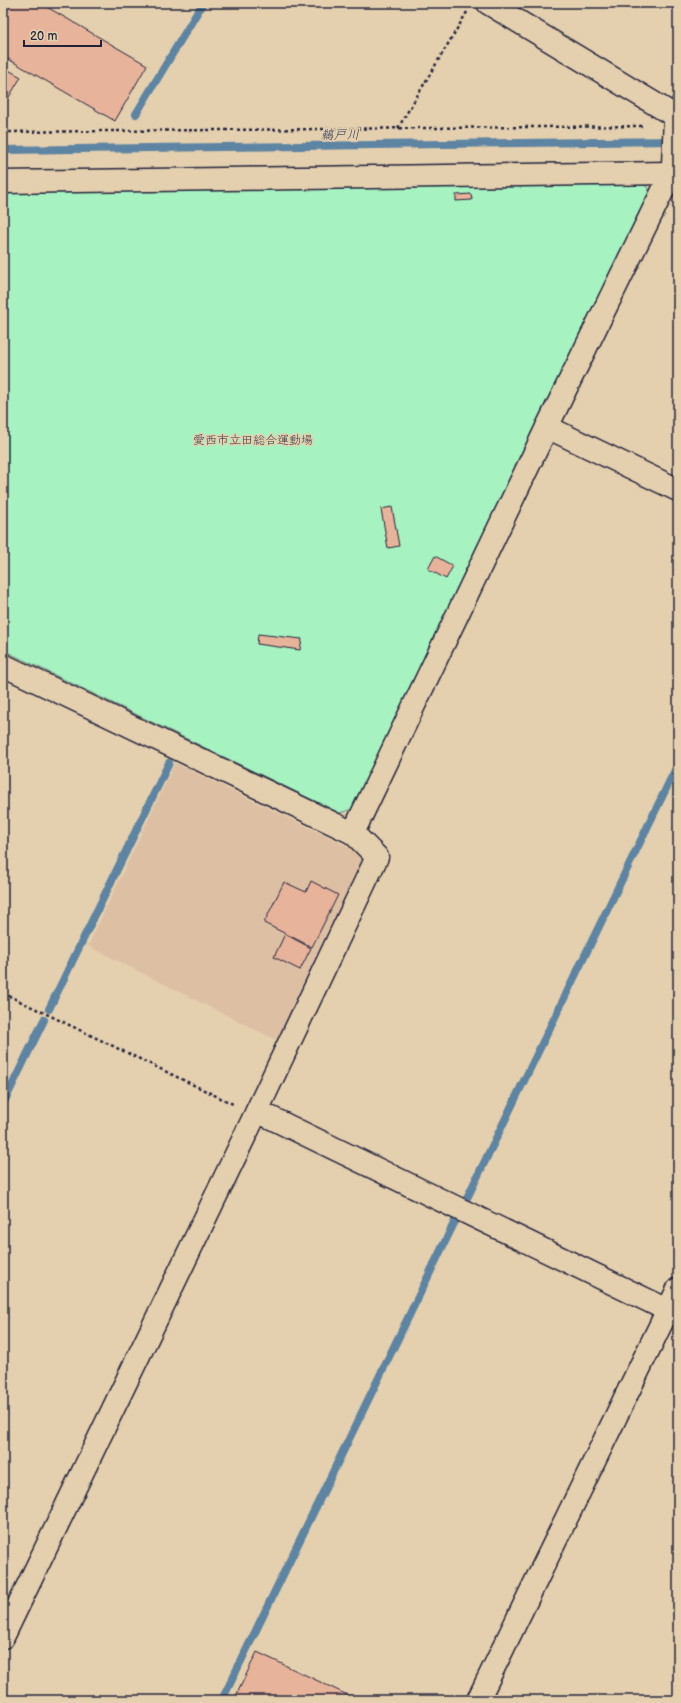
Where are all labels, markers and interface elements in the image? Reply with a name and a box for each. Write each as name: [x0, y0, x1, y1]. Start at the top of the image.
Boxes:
scale bar: [24, 22, 101, 48]
text: 20 m: [30, 29, 57, 44]
water label: 鵜戸川: [320, 127, 360, 143]
park label: 愛西市立田総合運動場: [193, 433, 313, 448]

